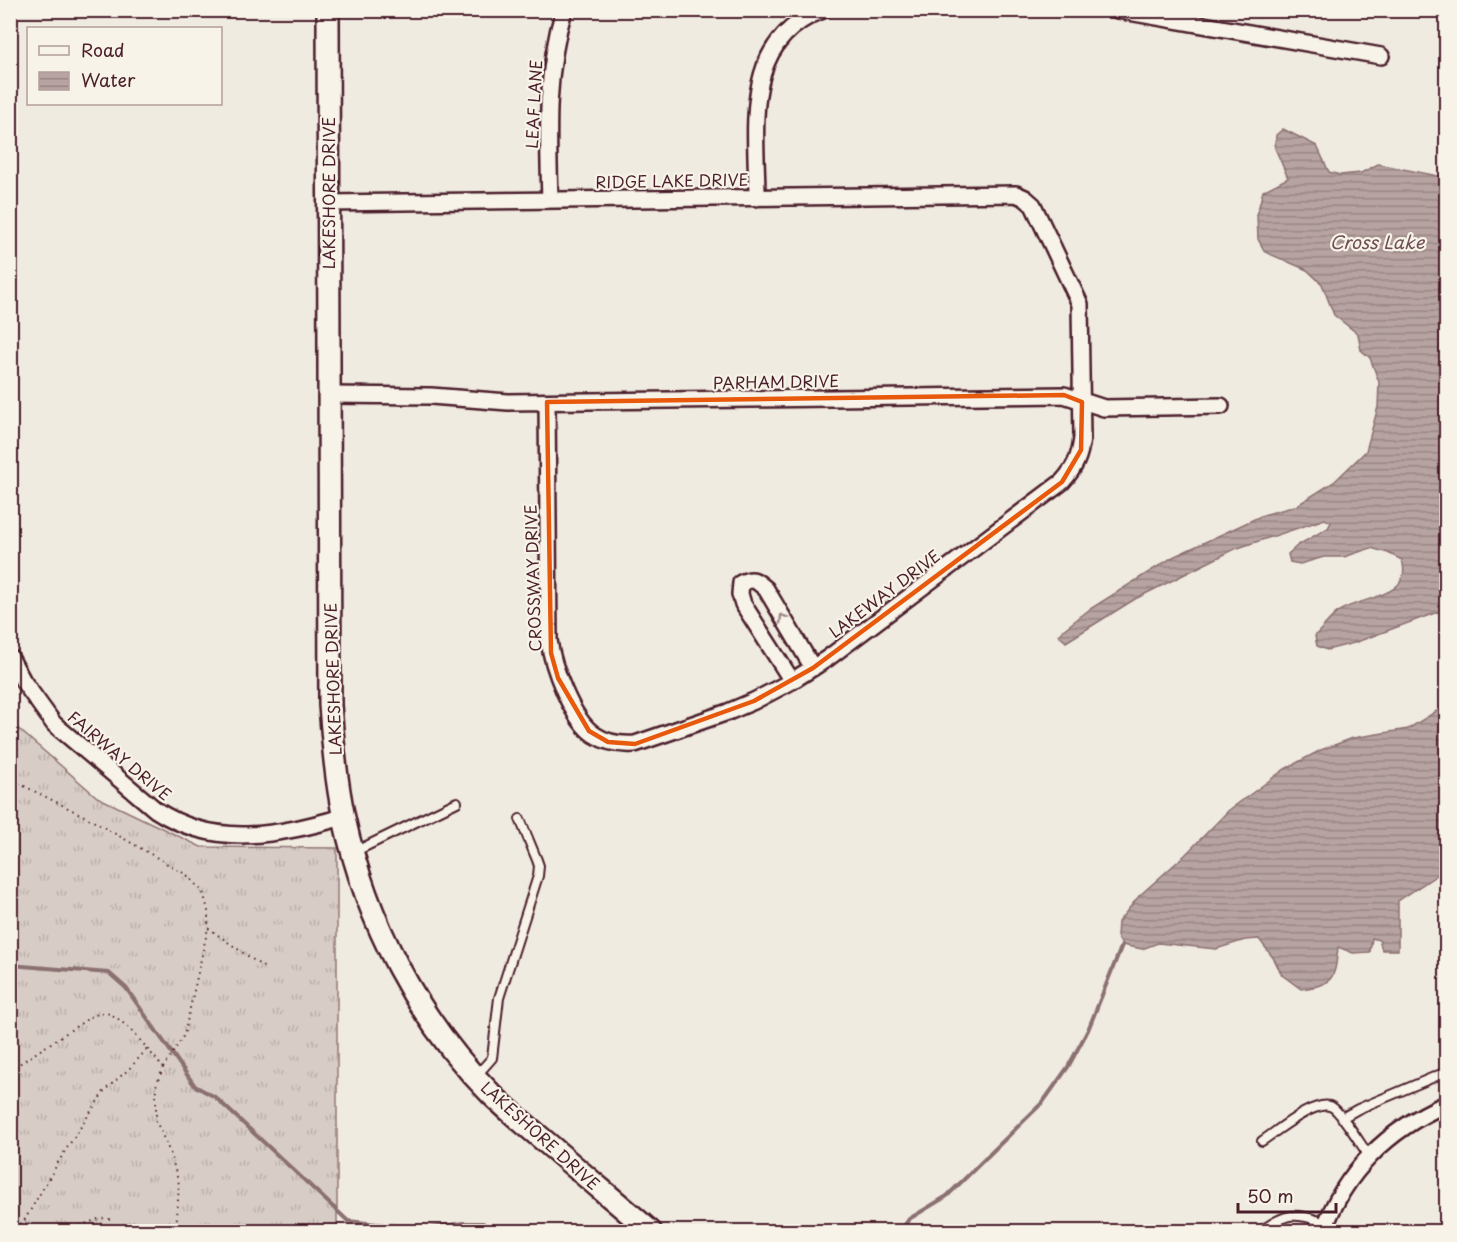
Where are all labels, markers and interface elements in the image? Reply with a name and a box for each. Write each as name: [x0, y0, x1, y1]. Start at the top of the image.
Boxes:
legend: [27, 27, 222, 105]
text: Road: [81, 36, 125, 63]
street label: LEAF LANE: [519, 59, 547, 149]
text: Water: [81, 66, 136, 93]
street label: LAKESHORE DRIVE: [316, 117, 340, 269]
street label: RIDGE LAKE DRIVE: [595, 167, 749, 193]
water label: Cross Lake: [1330, 228, 1426, 255]
street label: PARHAM DRIVE: [713, 368, 839, 394]
street label: CROSSWAY DRIVE: [517, 504, 547, 652]
street label: LAKEWAY DRIVE: [823, 543, 945, 643]
street label: LAKESHORE DRIVE: [317, 602, 347, 756]
one-way arrow: [778, 614, 790, 624]
street label: FAIRWAY DRIVE: [63, 704, 177, 806]
street label: LAKESHORE DRIVE: [476, 1075, 606, 1195]
scale bar: [1238, 1176, 1336, 1214]
text: 50 m: [1247, 1182, 1294, 1209]

